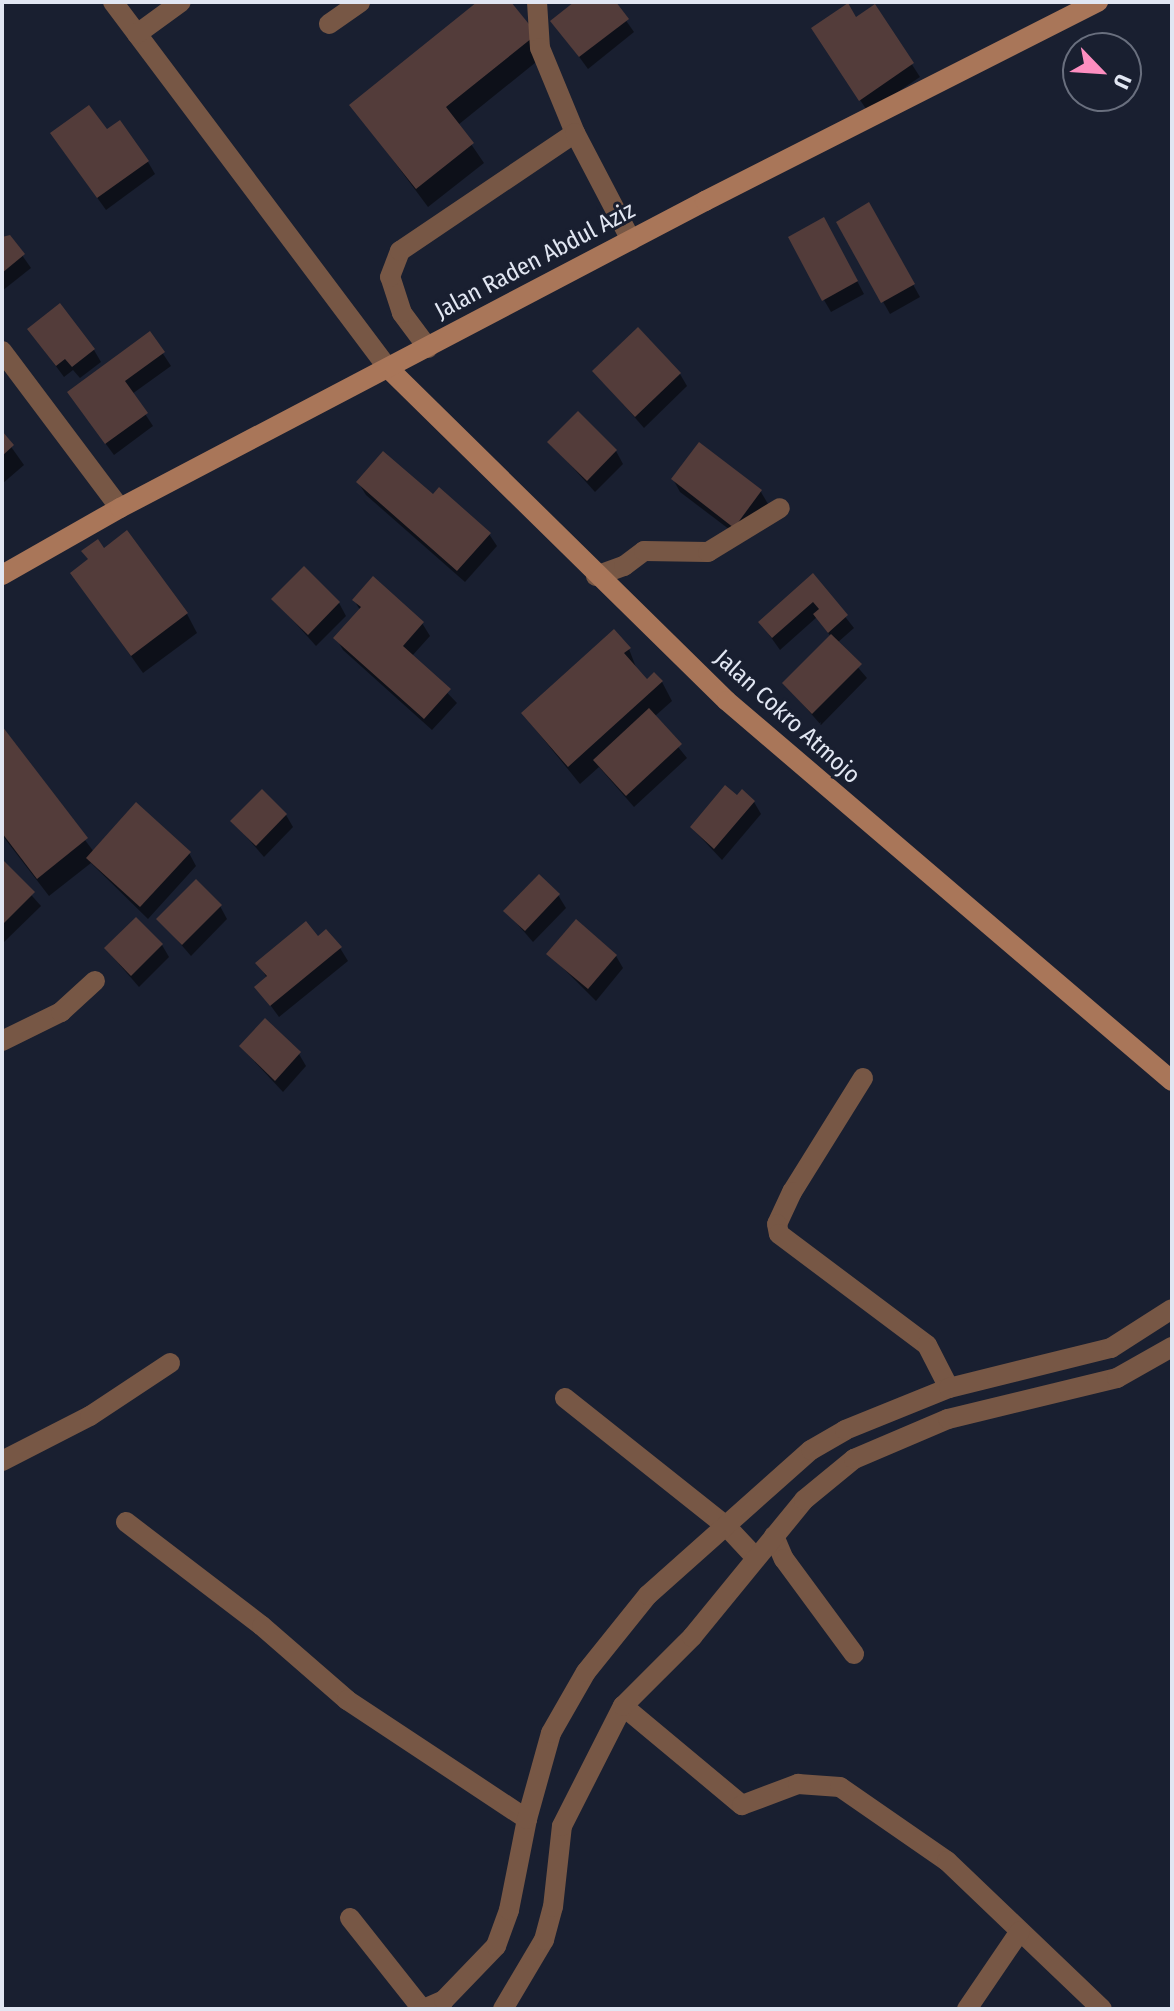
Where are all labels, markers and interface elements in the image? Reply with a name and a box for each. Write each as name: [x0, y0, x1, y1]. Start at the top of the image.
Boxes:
north arrow: [1062, 32, 1142, 112]
text: U: [1107, 70, 1137, 93]
street label: Jalan Raden Abdul Aziz: [430, 196, 640, 326]
street label: Jalan Cokro Atmojo: [708, 644, 866, 790]

